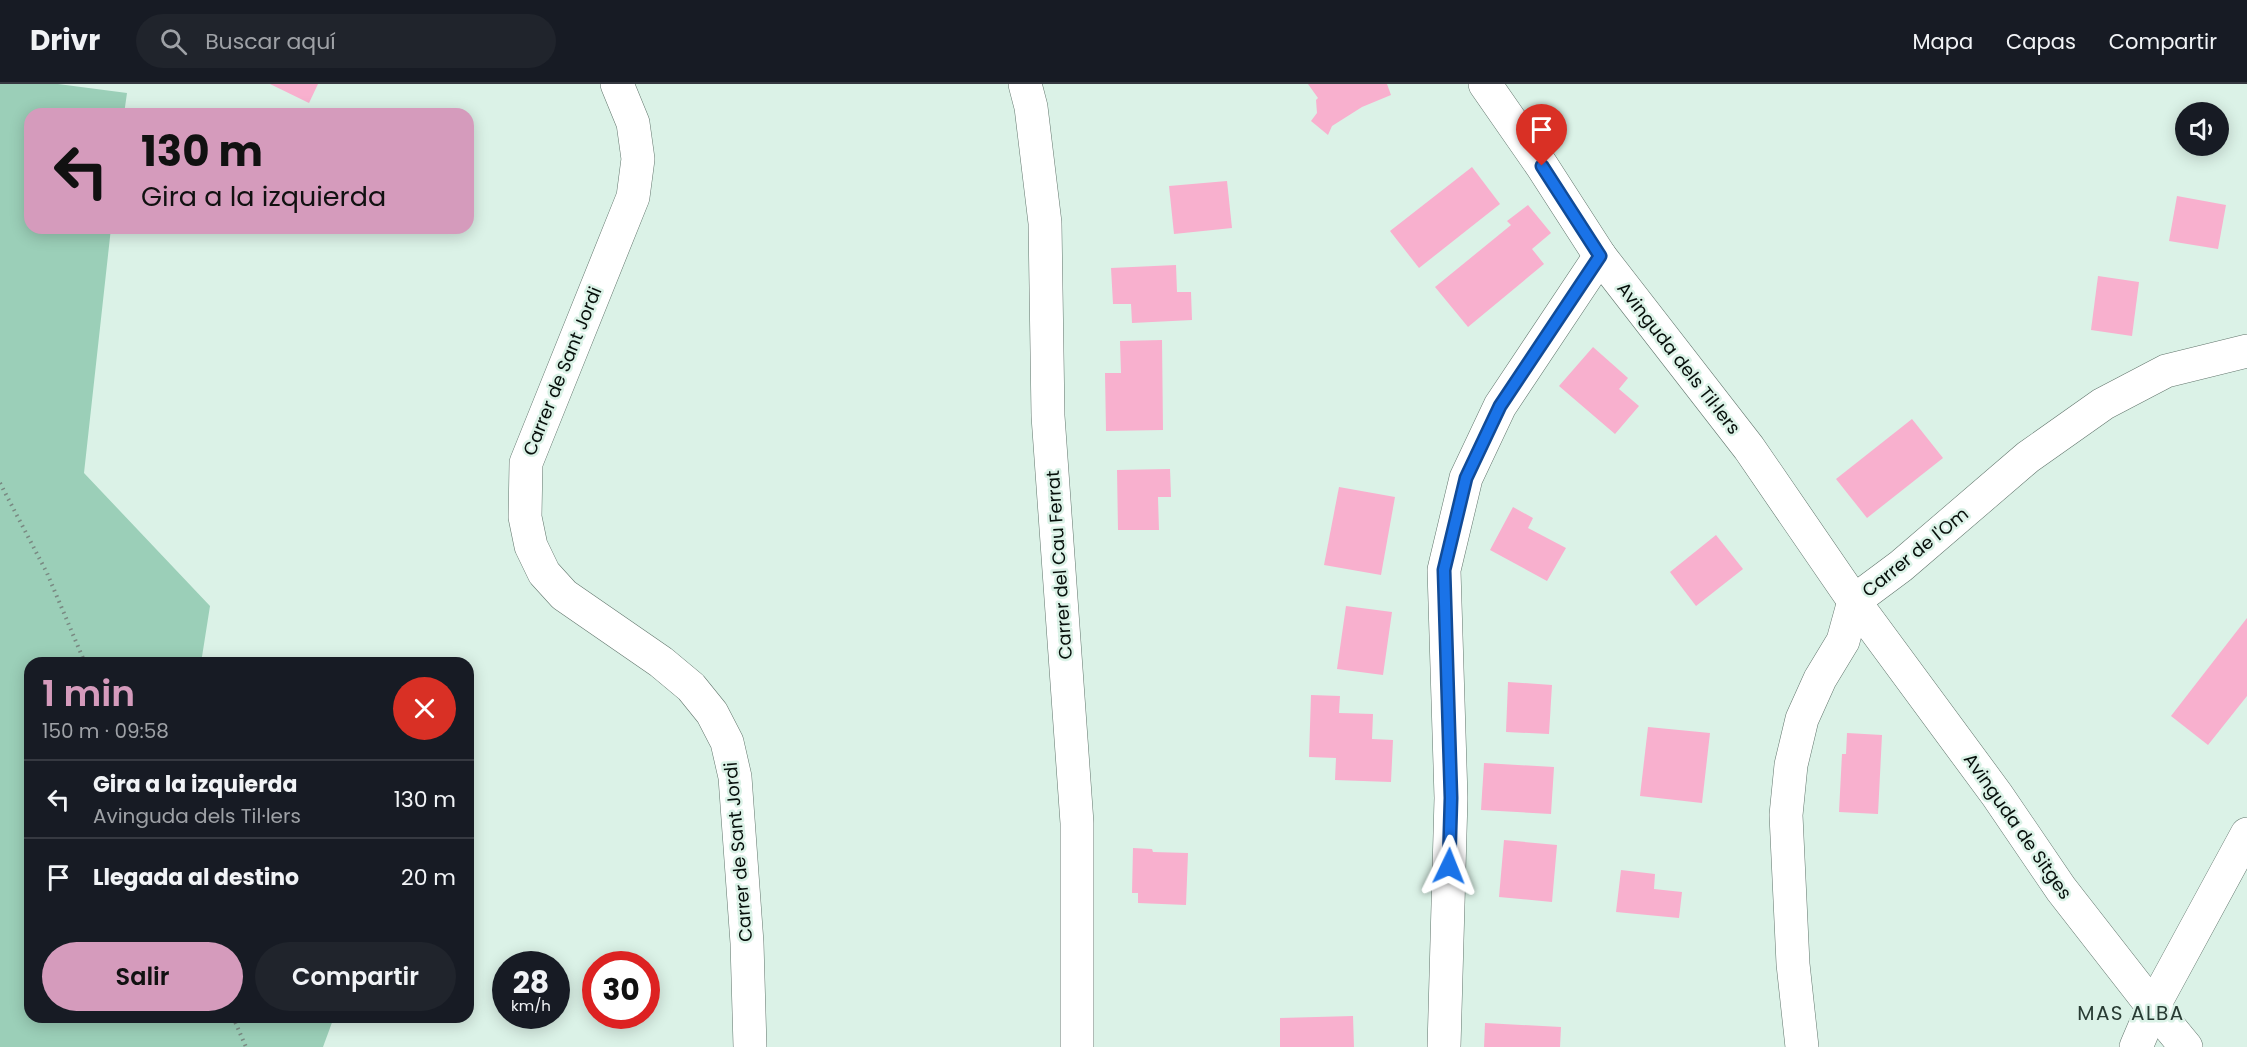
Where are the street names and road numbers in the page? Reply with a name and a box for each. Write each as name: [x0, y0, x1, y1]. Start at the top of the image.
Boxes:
street label: Avinguda dels Til·lers: [1612, 277, 1746, 439]
street label: Carrer de Sant Jordi: [517, 283, 607, 459]
street label: Carrer del Cau Ferrat: [1040, 470, 1078, 660]
street label: Carrer de l'Om: [1857, 501, 1973, 603]
street label: Avinguda de Sitges: [1958, 748, 2078, 904]
street label: Carrer de Sant Jordi: [718, 761, 758, 943]

